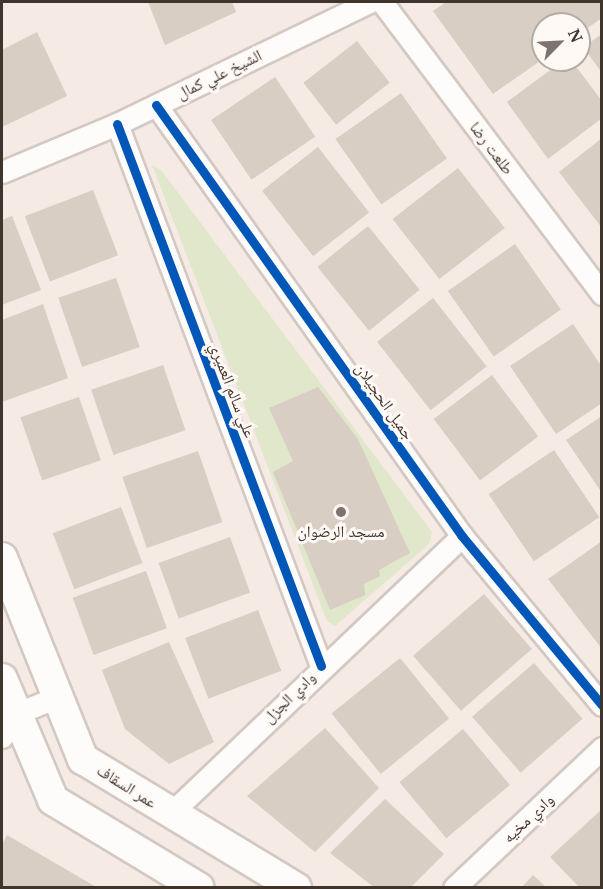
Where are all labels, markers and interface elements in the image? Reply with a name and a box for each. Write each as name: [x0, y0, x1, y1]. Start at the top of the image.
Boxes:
north arrow: [531, 12, 591, 72]
text: N: [563, 25, 588, 46]
street label: الشيخ علي كمال: [173, 45, 265, 103]
street label: طلعت رضا: [466, 118, 518, 178]
street label: علي سالم العميري: [206, 340, 260, 440]
street label: جميل الحجيلان: [351, 359, 419, 443]
marker: مسجد الرضوان: [334, 505, 348, 519]
place label: مسجد الرضوان: [297, 521, 385, 541]
street label: وادي الجزل: [259, 667, 319, 727]
street label: عمر السقاف: [94, 760, 160, 812]
street label: وادي مخيه: [498, 790, 558, 846]

